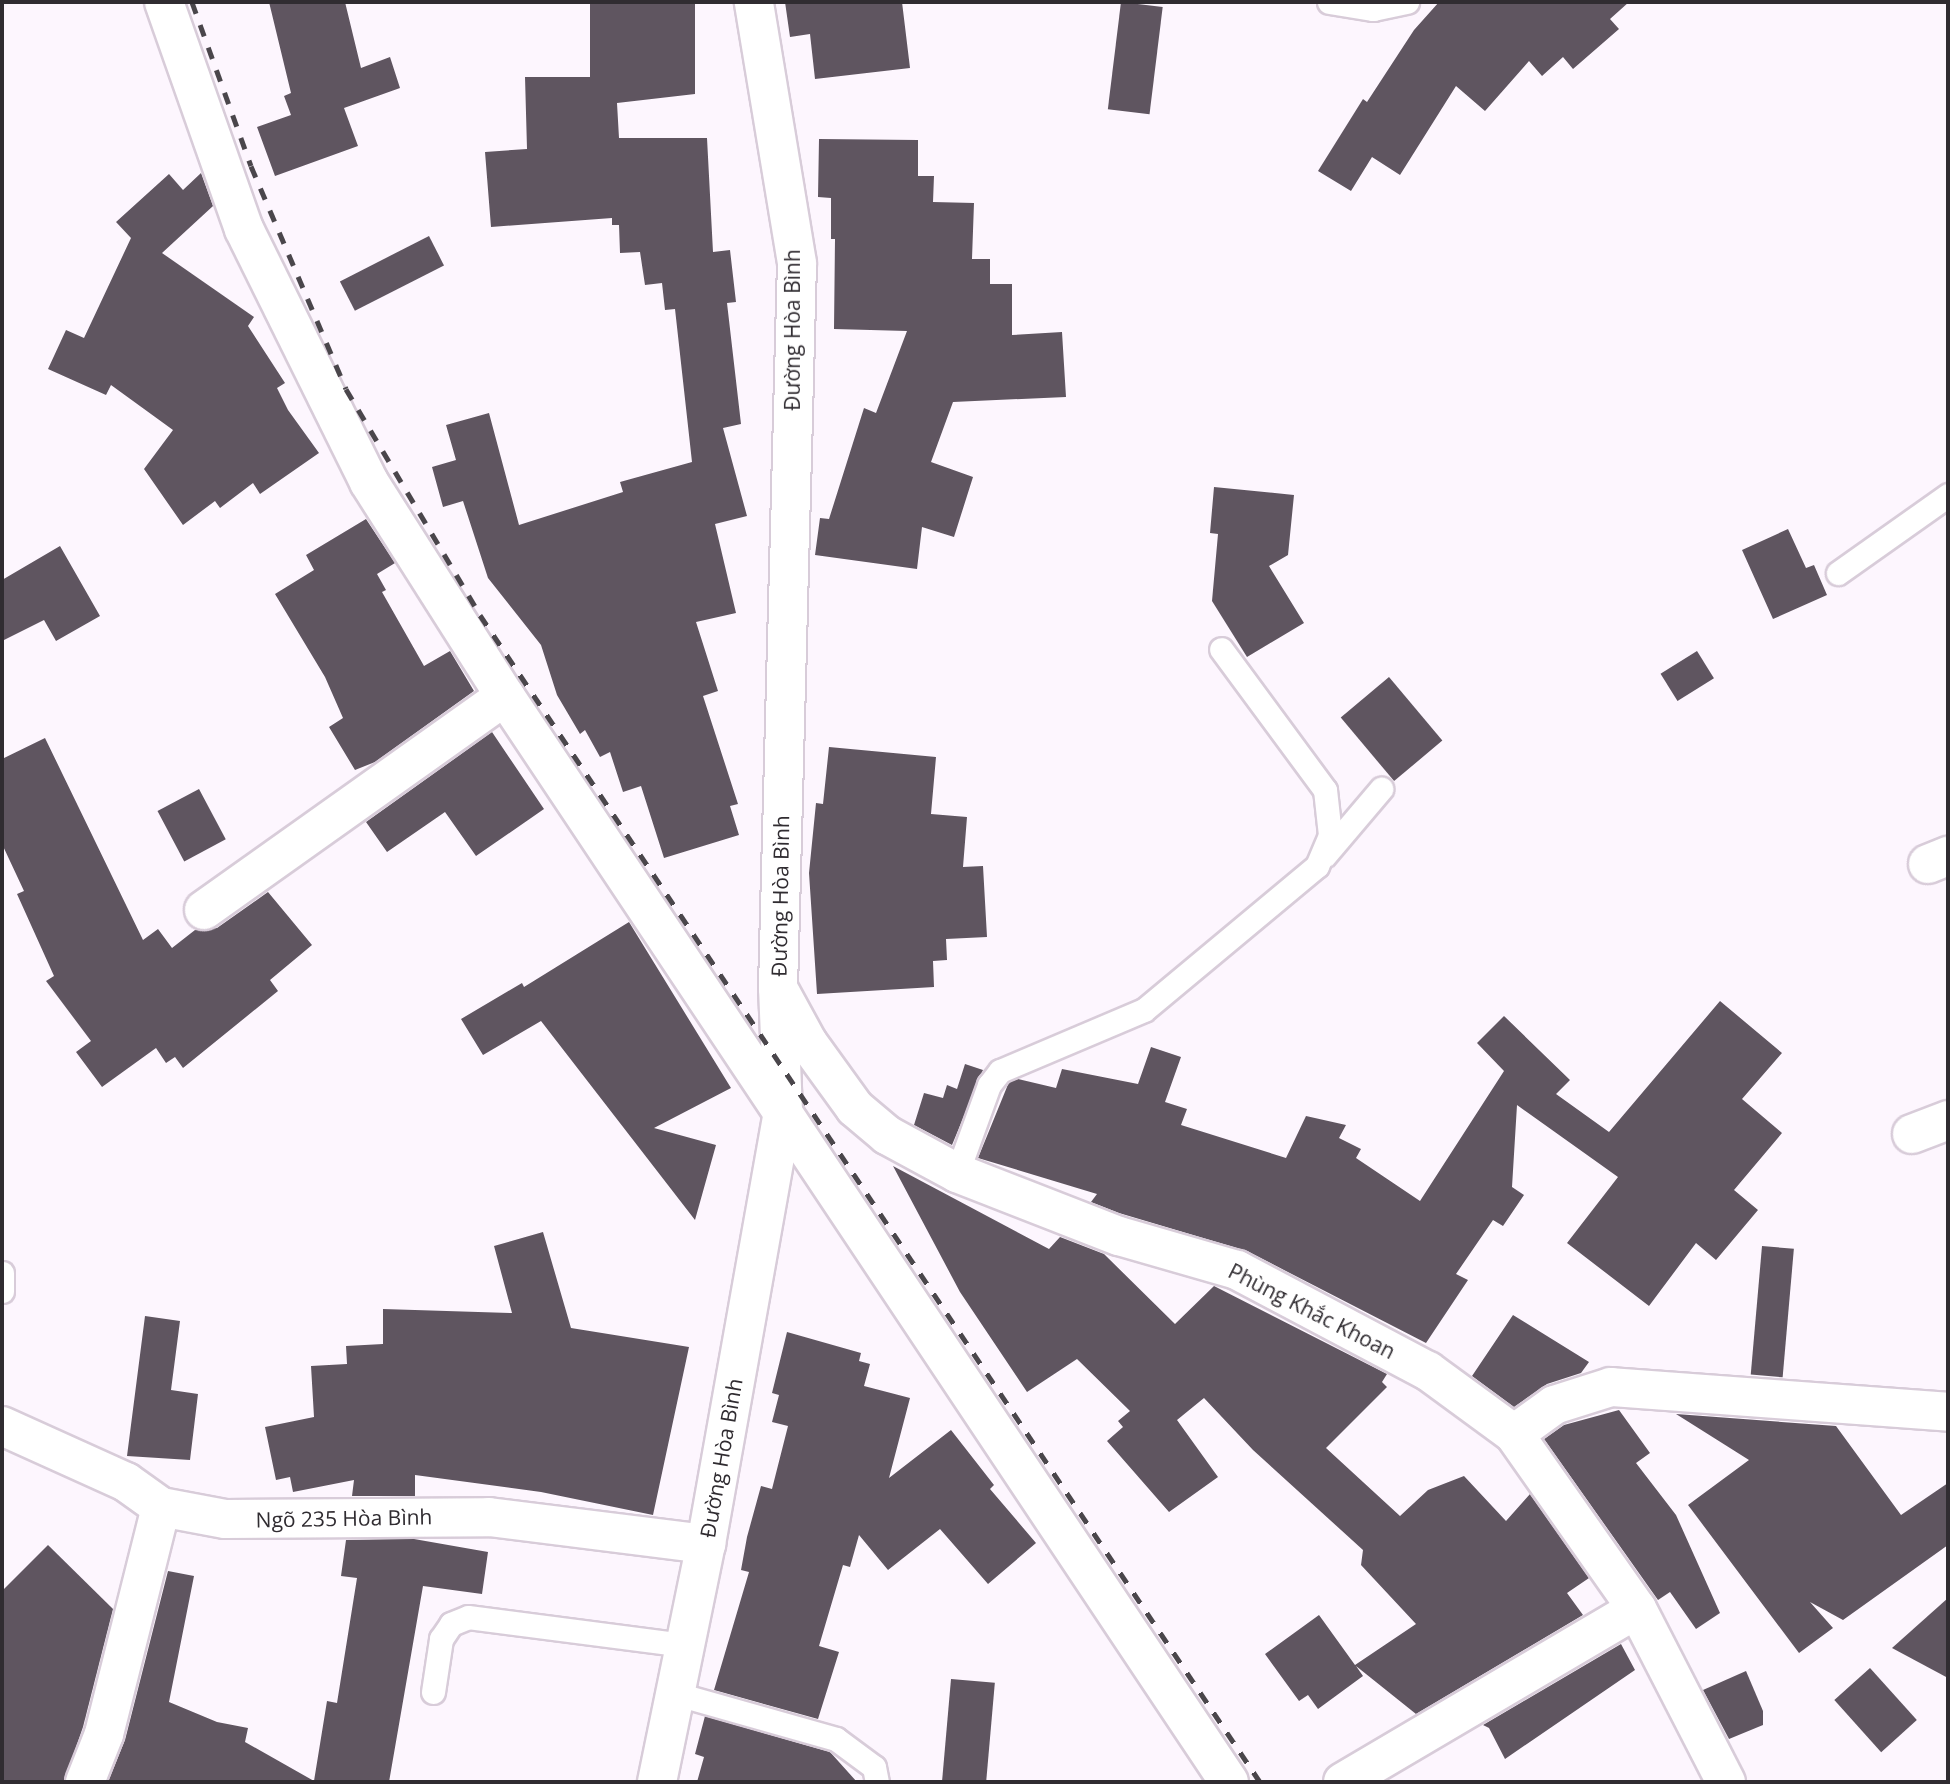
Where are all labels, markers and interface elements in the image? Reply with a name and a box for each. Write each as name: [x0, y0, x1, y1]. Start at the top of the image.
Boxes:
street label: Đường Hòa Bình: [779, 249, 805, 411]
street label: Đường Hòa Bình: [766, 815, 794, 977]
street label: Phùng Khắc Khoan: [1224, 1258, 1400, 1364]
street label: Đường Hòa Bình: [695, 1376, 747, 1540]
street label: Ngõ 235 Hòa Bình: [255, 1504, 433, 1532]

